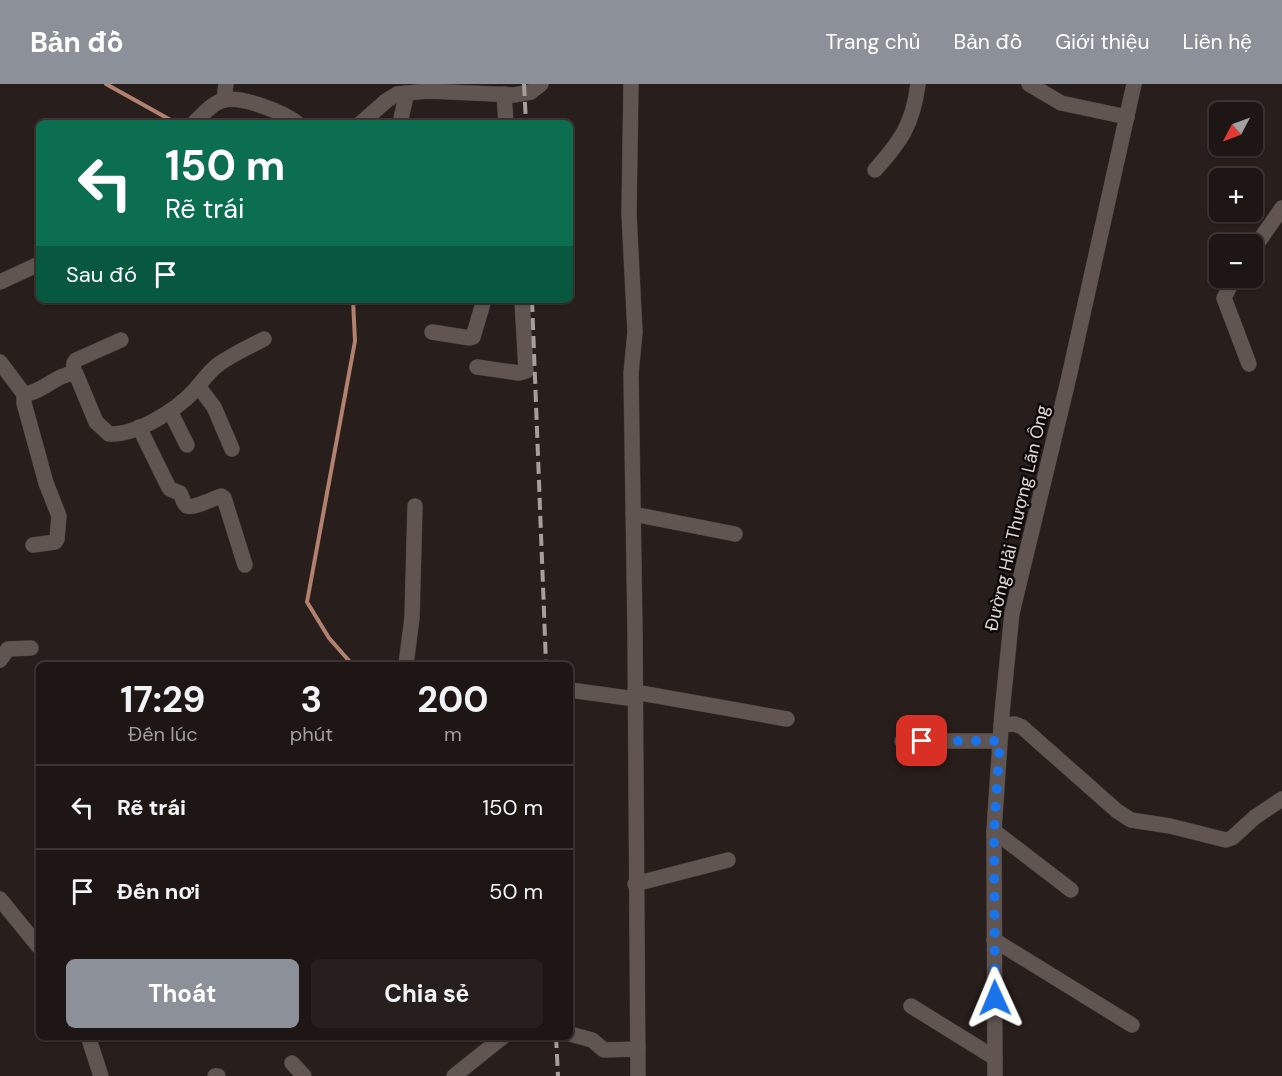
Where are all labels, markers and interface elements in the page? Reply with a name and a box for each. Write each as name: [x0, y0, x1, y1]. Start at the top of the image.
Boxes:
text: Bản đồ: [30, 24, 124, 61]
text: Trang chủ: [826, 28, 921, 56]
text: Bản đồ: [954, 28, 1022, 56]
text: Giới thiệu: [1055, 28, 1150, 56]
text: Liên hệ: [1183, 28, 1252, 56]
north arrow: [1209, 102, 1263, 156]
map controls: [1209, 102, 1263, 288]
text: 150 m: [165, 138, 285, 193]
icon: left: [66, 144, 144, 222]
button: +: [1209, 168, 1263, 222]
text: Rẽ trái: [165, 191, 245, 226]
button: −: [1209, 234, 1263, 288]
icon: arrive: [149, 258, 182, 291]
text: Sau đó: [66, 260, 137, 289]
street label: Đường Hải Thượng Lãn Ông: [979, 403, 1055, 633]
text: 17:29: [120, 676, 205, 723]
text: 3: [301, 676, 322, 723]
text: 200: [417, 676, 489, 723]
pin: [896, 715, 947, 766]
text: Đến lúc: [128, 721, 198, 747]
text: phút: [290, 721, 333, 747]
text: m: [444, 721, 462, 747]
icon: arrive: [905, 724, 938, 757]
icon: left: [66, 791, 99, 824]
text: Rẽ trái: [117, 793, 186, 822]
text: 150 m: [482, 793, 543, 822]
icon: arrive: [66, 875, 99, 908]
text: Đến nơi: [117, 877, 200, 906]
text: 50 m: [489, 877, 543, 906]
button: Thoát: [66, 959, 299, 1028]
button: Chia sẻ: [311, 959, 543, 1028]
position arrow: [963, 966, 1027, 1030]

